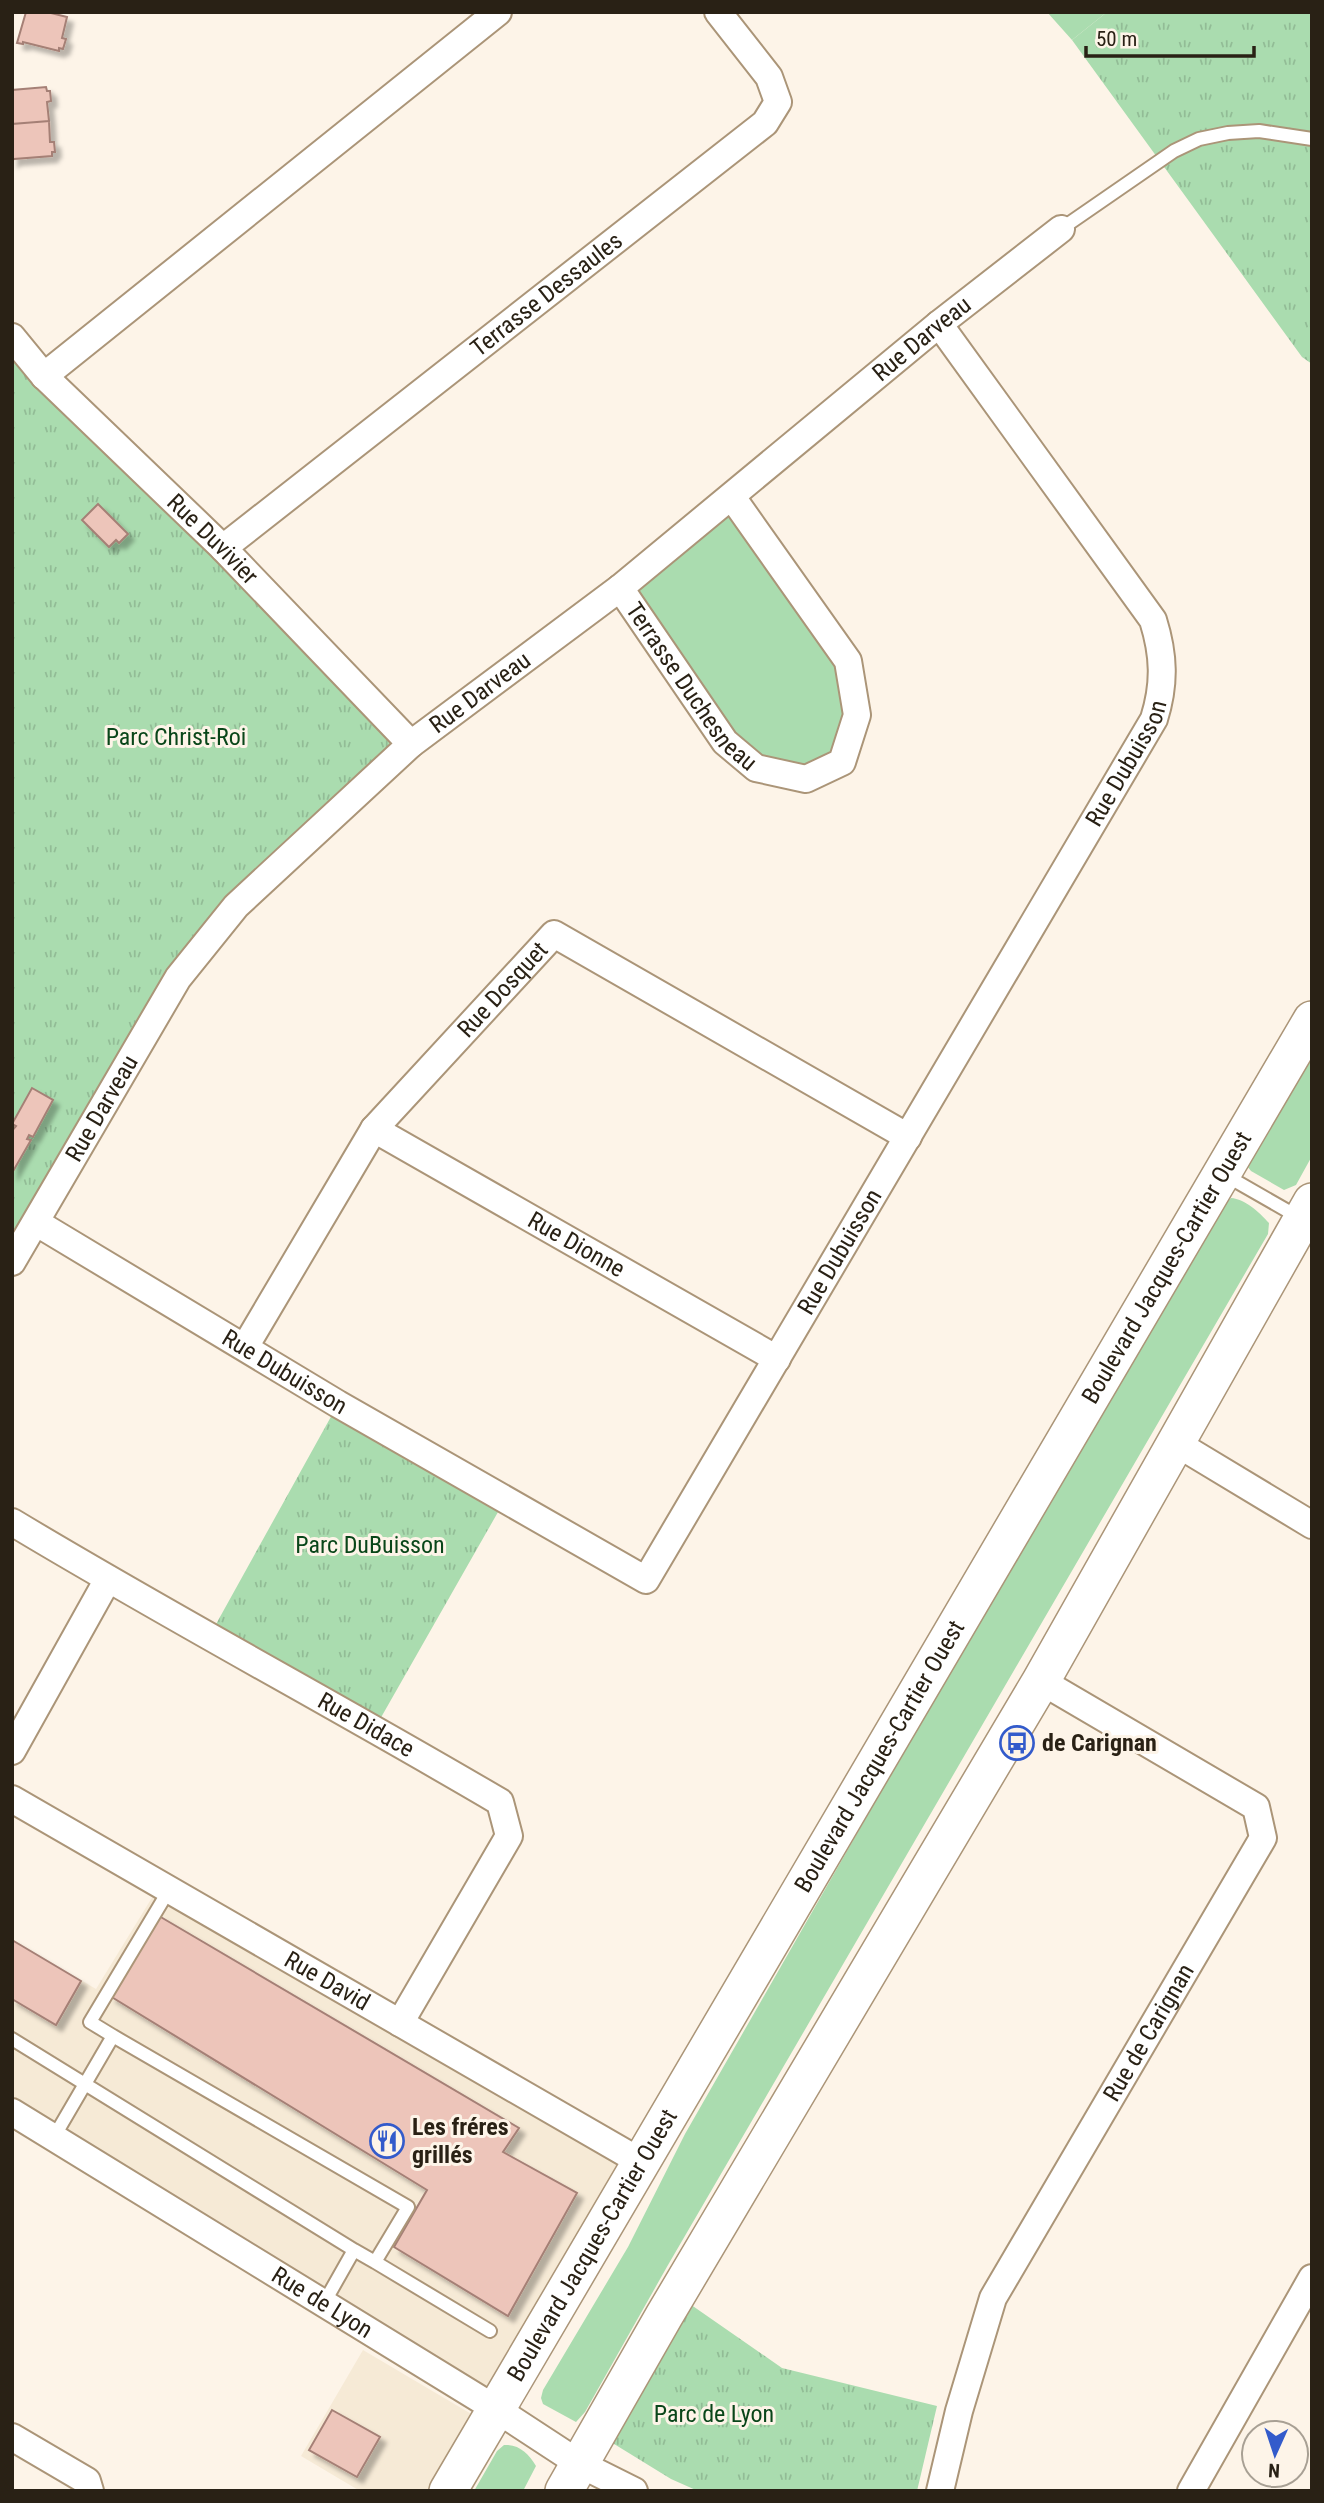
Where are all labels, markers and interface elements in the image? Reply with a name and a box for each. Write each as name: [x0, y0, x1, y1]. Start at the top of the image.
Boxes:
scale bar: [1086, 14, 1254, 58]
text: 50 m: [1096, 27, 1137, 51]
street label: Terrasse Dessaules: [465, 226, 628, 362]
street label: Rue Darveau: [867, 291, 976, 387]
street label: Rue Duvivier: [161, 488, 264, 590]
street label: Terrasse Duchesneau: [620, 597, 762, 777]
street label: Rue Darveau: [424, 646, 536, 739]
street label: Rue Dubuisson: [1080, 698, 1172, 831]
park label: Parc Christ-Roi: [106, 723, 246, 751]
street label: Rue Dosquet: [452, 936, 554, 1043]
street label: Rue Darveau: [60, 1050, 144, 1166]
street label: Boulevard Jacques-Cartier Ouest: [1076, 1126, 1257, 1408]
street label: Rue Dubuisson: [792, 1184, 888, 1320]
street label: Rue Dionne: [523, 1206, 630, 1283]
street label: Rue Dubuisson: [217, 1324, 352, 1420]
park label: Parc DuBuisson: [295, 1531, 445, 1559]
street label: Boulevard Jacques-Cartier Ouest: [789, 1615, 970, 1897]
street label: Rue Didace: [313, 1686, 419, 1763]
bus stop icon: de Carignan: [998, 1724, 1036, 1762]
place label: de Carignan: [1042, 1729, 1157, 1757]
street label: Rue David: [280, 1945, 375, 2017]
street label: Rue de Carignan: [1098, 1959, 1200, 2106]
street label: Boulevard Jacques-Cartier Ouest: [502, 2104, 683, 2386]
place label: Les fréres grillés: [412, 2113, 509, 2169]
restaurant icon: Les fréres grillés: [368, 2122, 406, 2160]
street label: Rue de Lyon: [267, 2261, 378, 2344]
park label: Parc de Lyon: [654, 2400, 774, 2428]
north arrow: [1240, 2419, 1310, 2489]
text: N: [1268, 2459, 1281, 2482]

